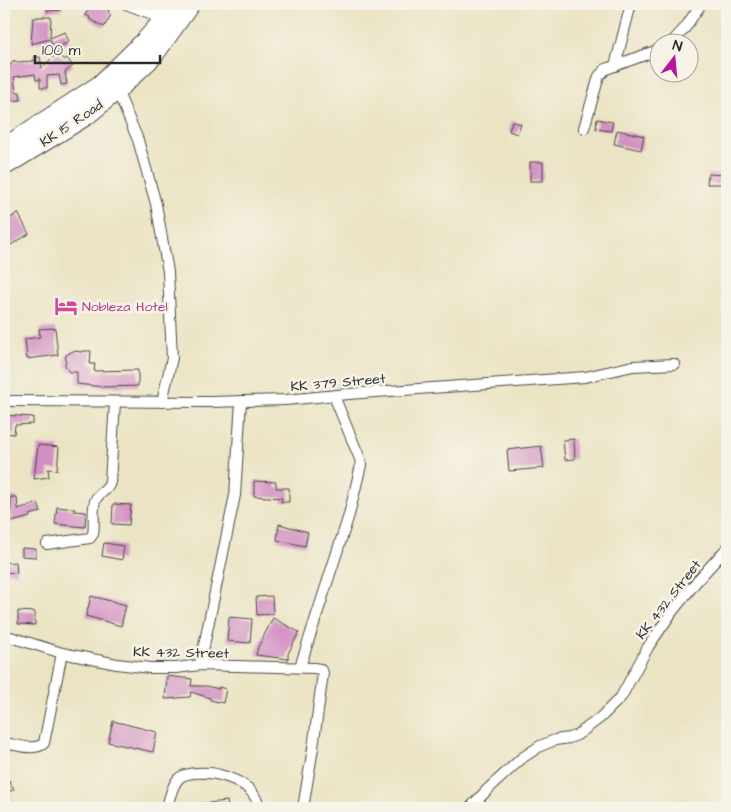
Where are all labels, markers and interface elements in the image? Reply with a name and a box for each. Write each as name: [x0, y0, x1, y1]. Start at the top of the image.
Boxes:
scale bar: [35, 32, 160, 64]
north arrow: [648, 32, 698, 82]
text: N: [670, 36, 684, 57]
text: 100 m: [42, 40, 81, 61]
street label: KK 15 Road: [36, 95, 107, 152]
hotel icon: Nobleza Hotel: [53, 293, 79, 319]
place label: Nobleza Hotel: [82, 297, 168, 317]
street label: KK 379 Street: [290, 369, 387, 397]
street label: KK 432 Street: [631, 555, 706, 644]
street label: KK 432 Street: [133, 642, 229, 664]

